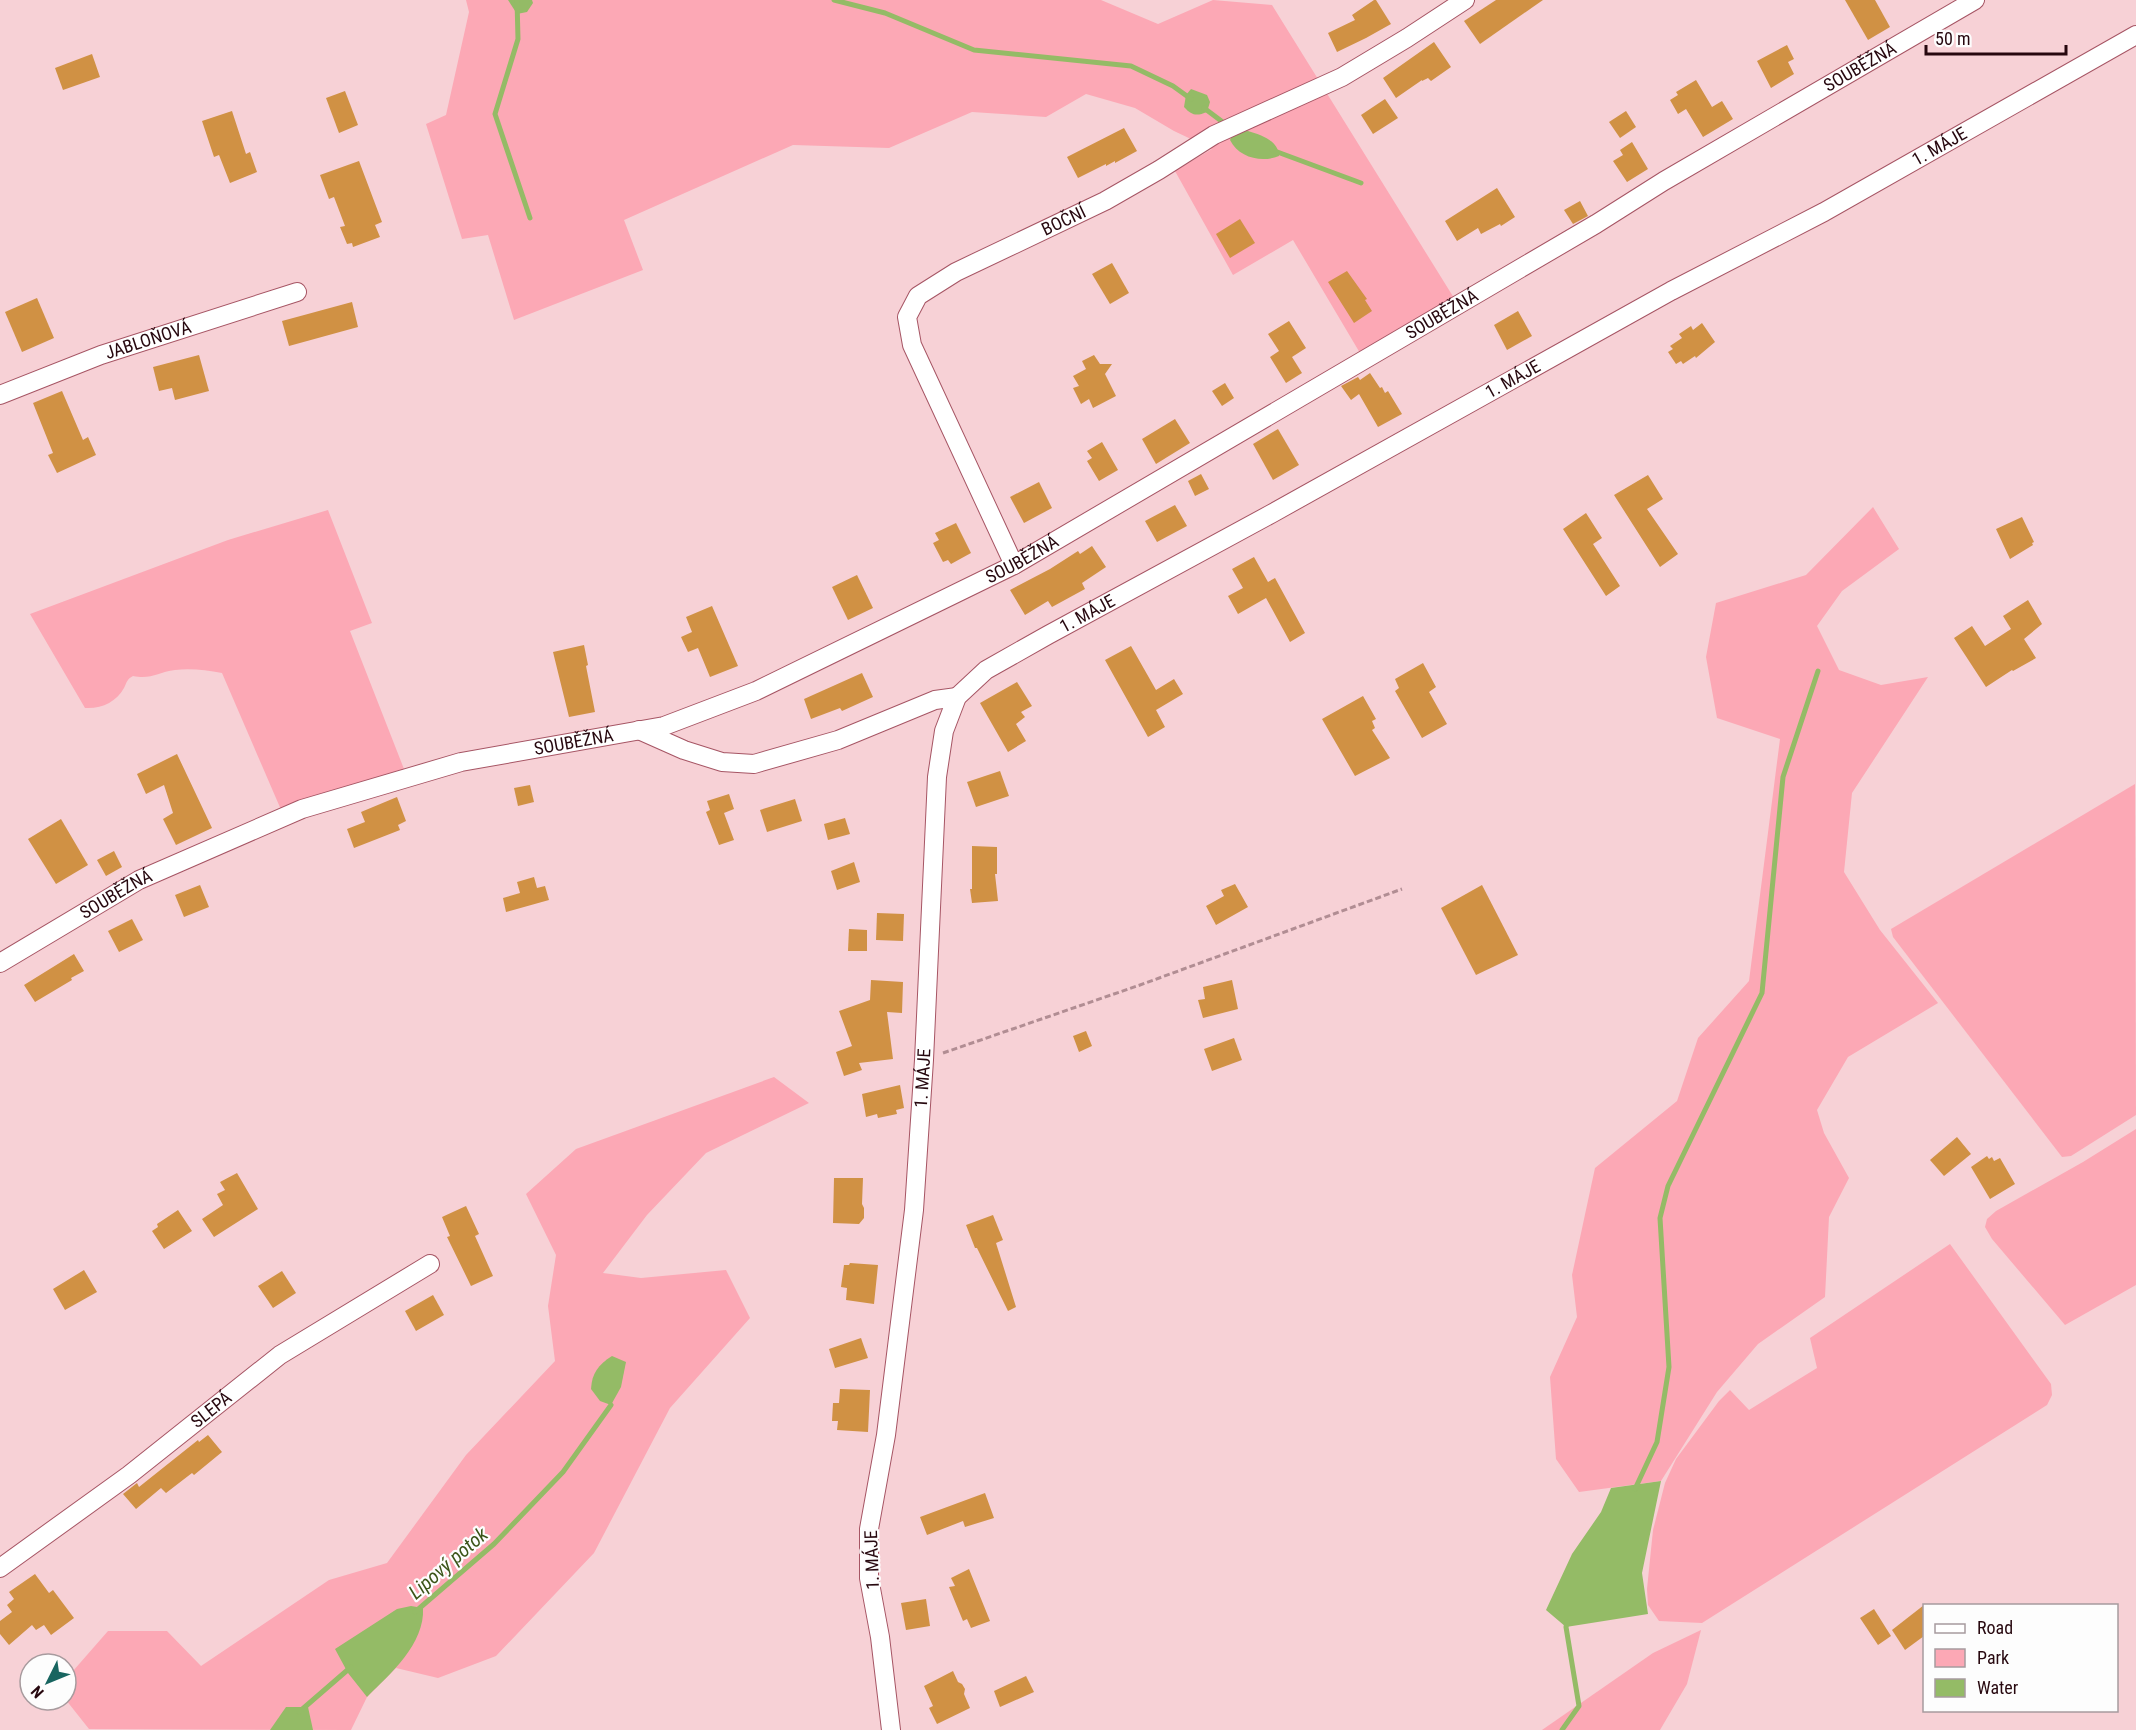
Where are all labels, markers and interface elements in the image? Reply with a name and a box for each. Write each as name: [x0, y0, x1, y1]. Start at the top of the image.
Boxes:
scale bar: [1926, 18, 2066, 56]
text: 50 m: [1935, 28, 1970, 49]
street label: SOUBĚŽNÁ: [1820, 37, 1900, 96]
street label: 1. MÁJE: [1908, 122, 1970, 170]
street label: BOČNÍ: [1038, 200, 1090, 240]
street label: SOUBĚŽNÁ: [1402, 284, 1482, 343]
street label: JABLOŇOVÁ: [102, 316, 194, 363]
street label: 1. MÁJE: [1482, 355, 1544, 402]
street label: SOUBĚŽNÁ: [982, 530, 1063, 587]
street label: 1. MÁJE: [1056, 590, 1118, 637]
street label: SOUBĚŽNÁ: [532, 724, 616, 759]
street label: SOUBĚŽNÁ: [76, 864, 156, 923]
street label: 1. MÁJE: [910, 1048, 935, 1109]
street label: SLEPÁ: [186, 1386, 236, 1432]
water label: Lipový potok: [403, 1521, 493, 1604]
street label: 1. MÁJE: [860, 1530, 883, 1590]
legend: [1923, 1604, 2118, 1712]
text: Road: [1977, 1617, 2013, 1638]
text: Park: [1977, 1647, 2009, 1668]
north arrow: [18, 1652, 78, 1712]
text: Water: [1977, 1677, 2019, 1698]
text: N: [27, 1682, 48, 1702]

